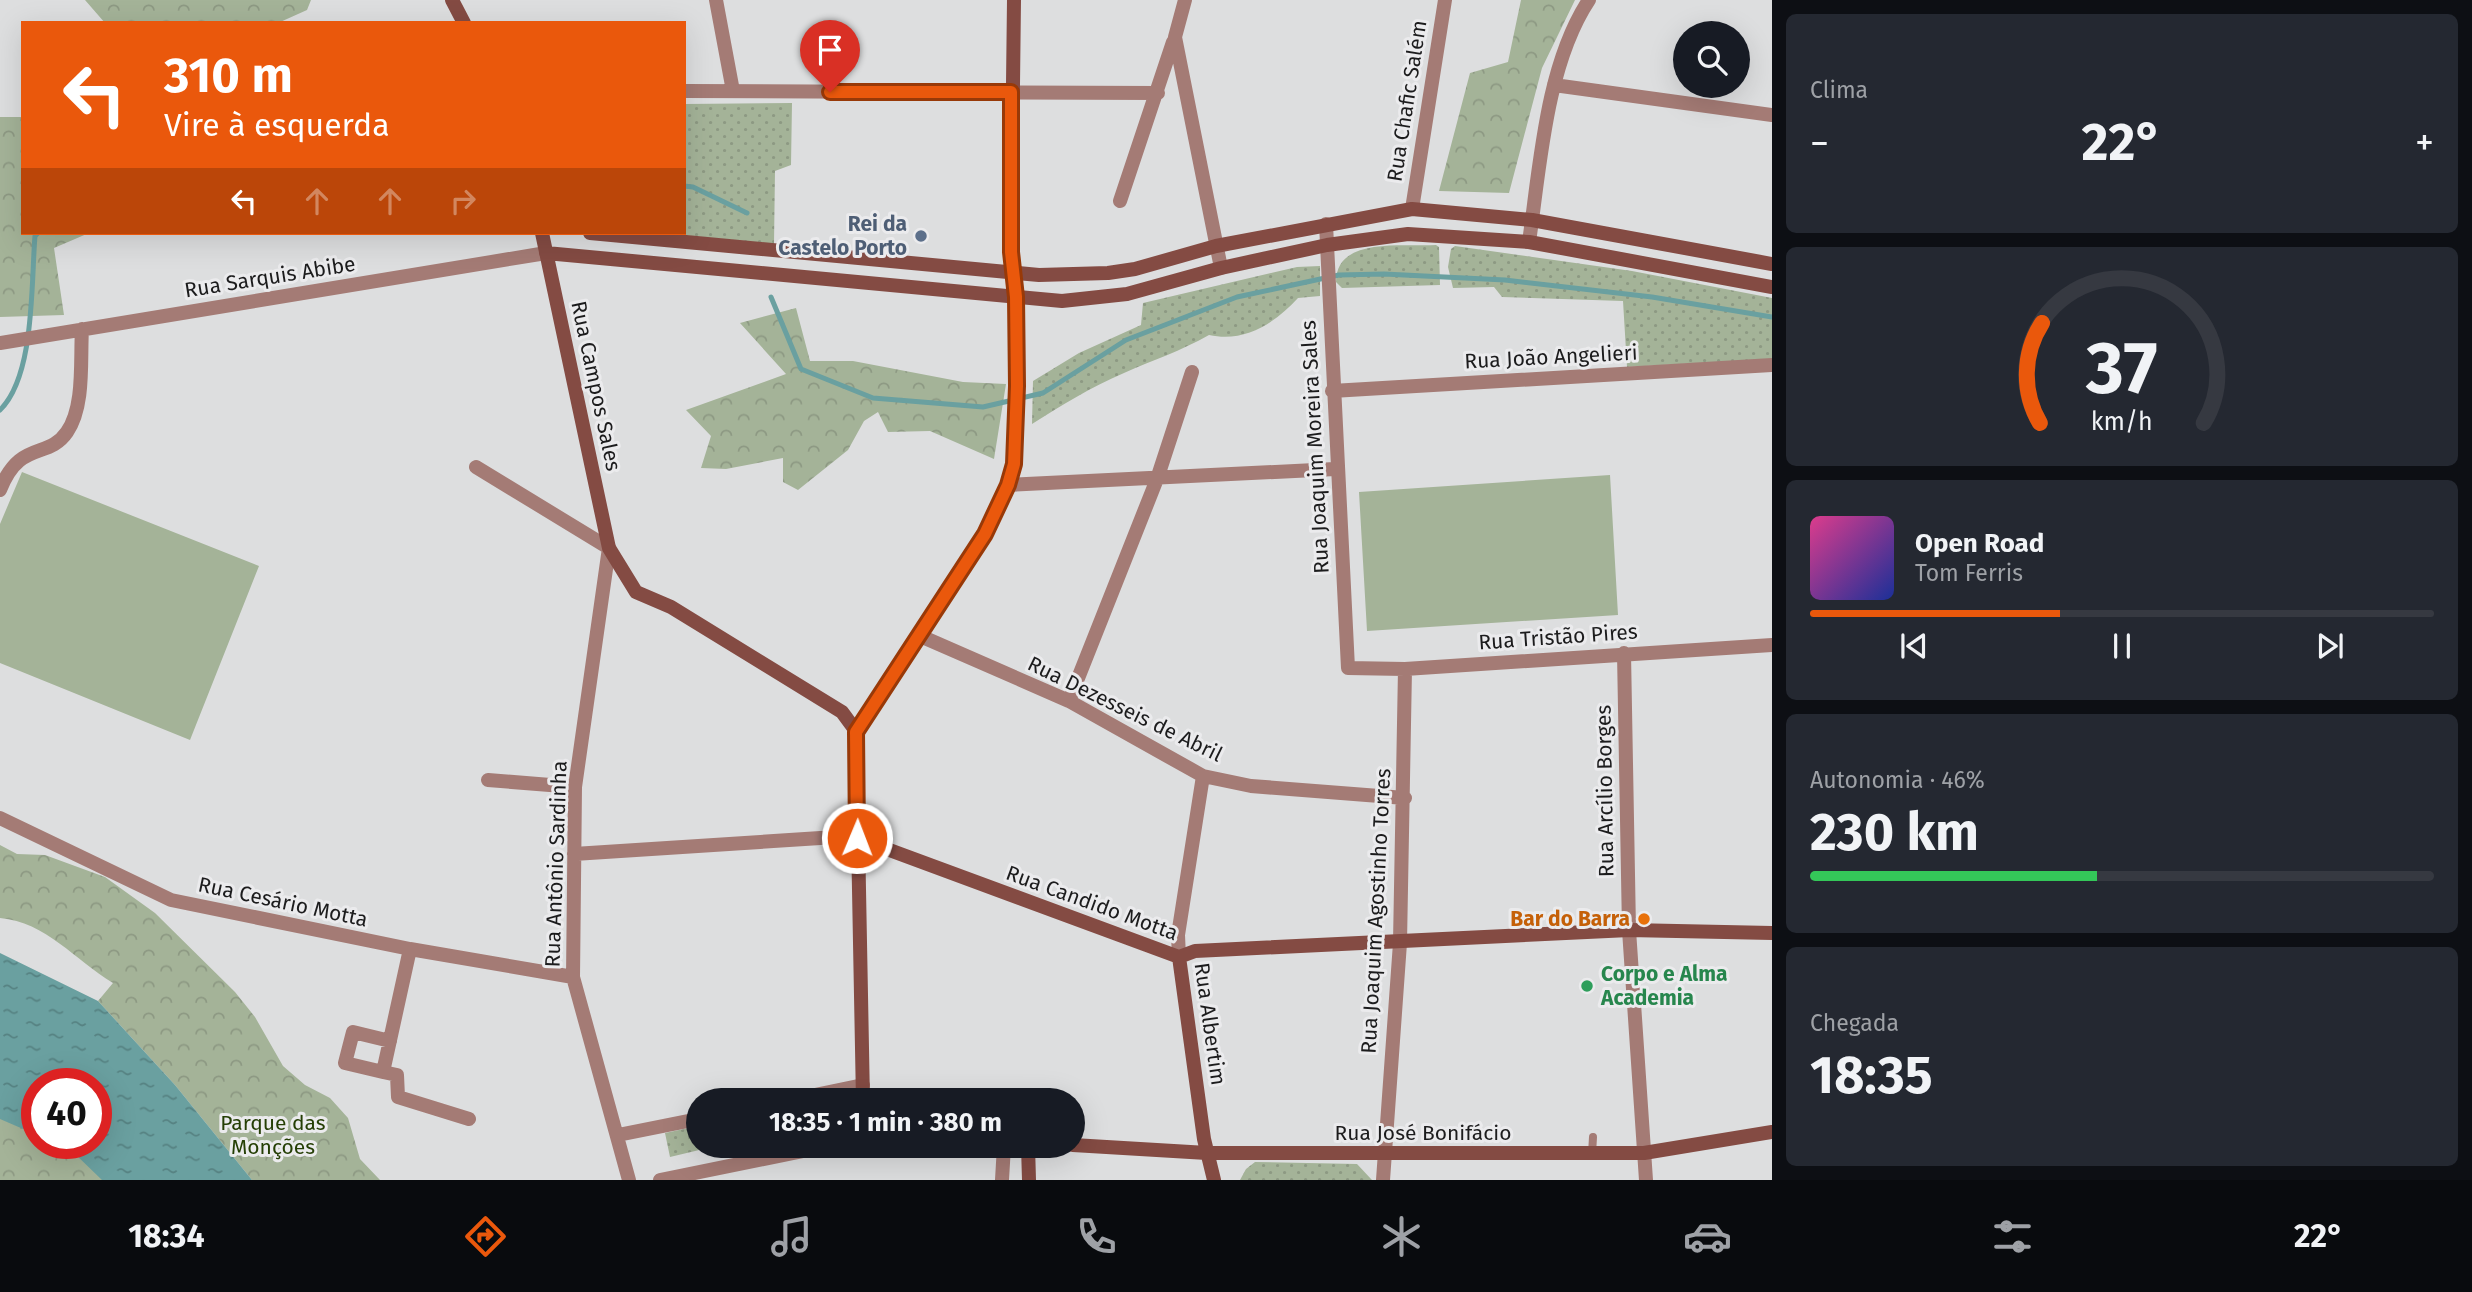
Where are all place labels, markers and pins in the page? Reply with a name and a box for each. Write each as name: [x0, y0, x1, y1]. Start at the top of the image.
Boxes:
pin: [800, 20, 860, 92]
place label: Rei da Castelo Porto: [778, 211, 907, 261]
marker: Rei da Castelo Porto: [913, 228, 929, 244]
place label: Bar do Barra: [1510, 906, 1630, 932]
marker: Bar do Barra: [1636, 911, 1652, 927]
place label: Corpo e Alma Academia: [1600, 961, 1728, 1011]
marker: Corpo e Alma Academia: [1579, 978, 1595, 994]

